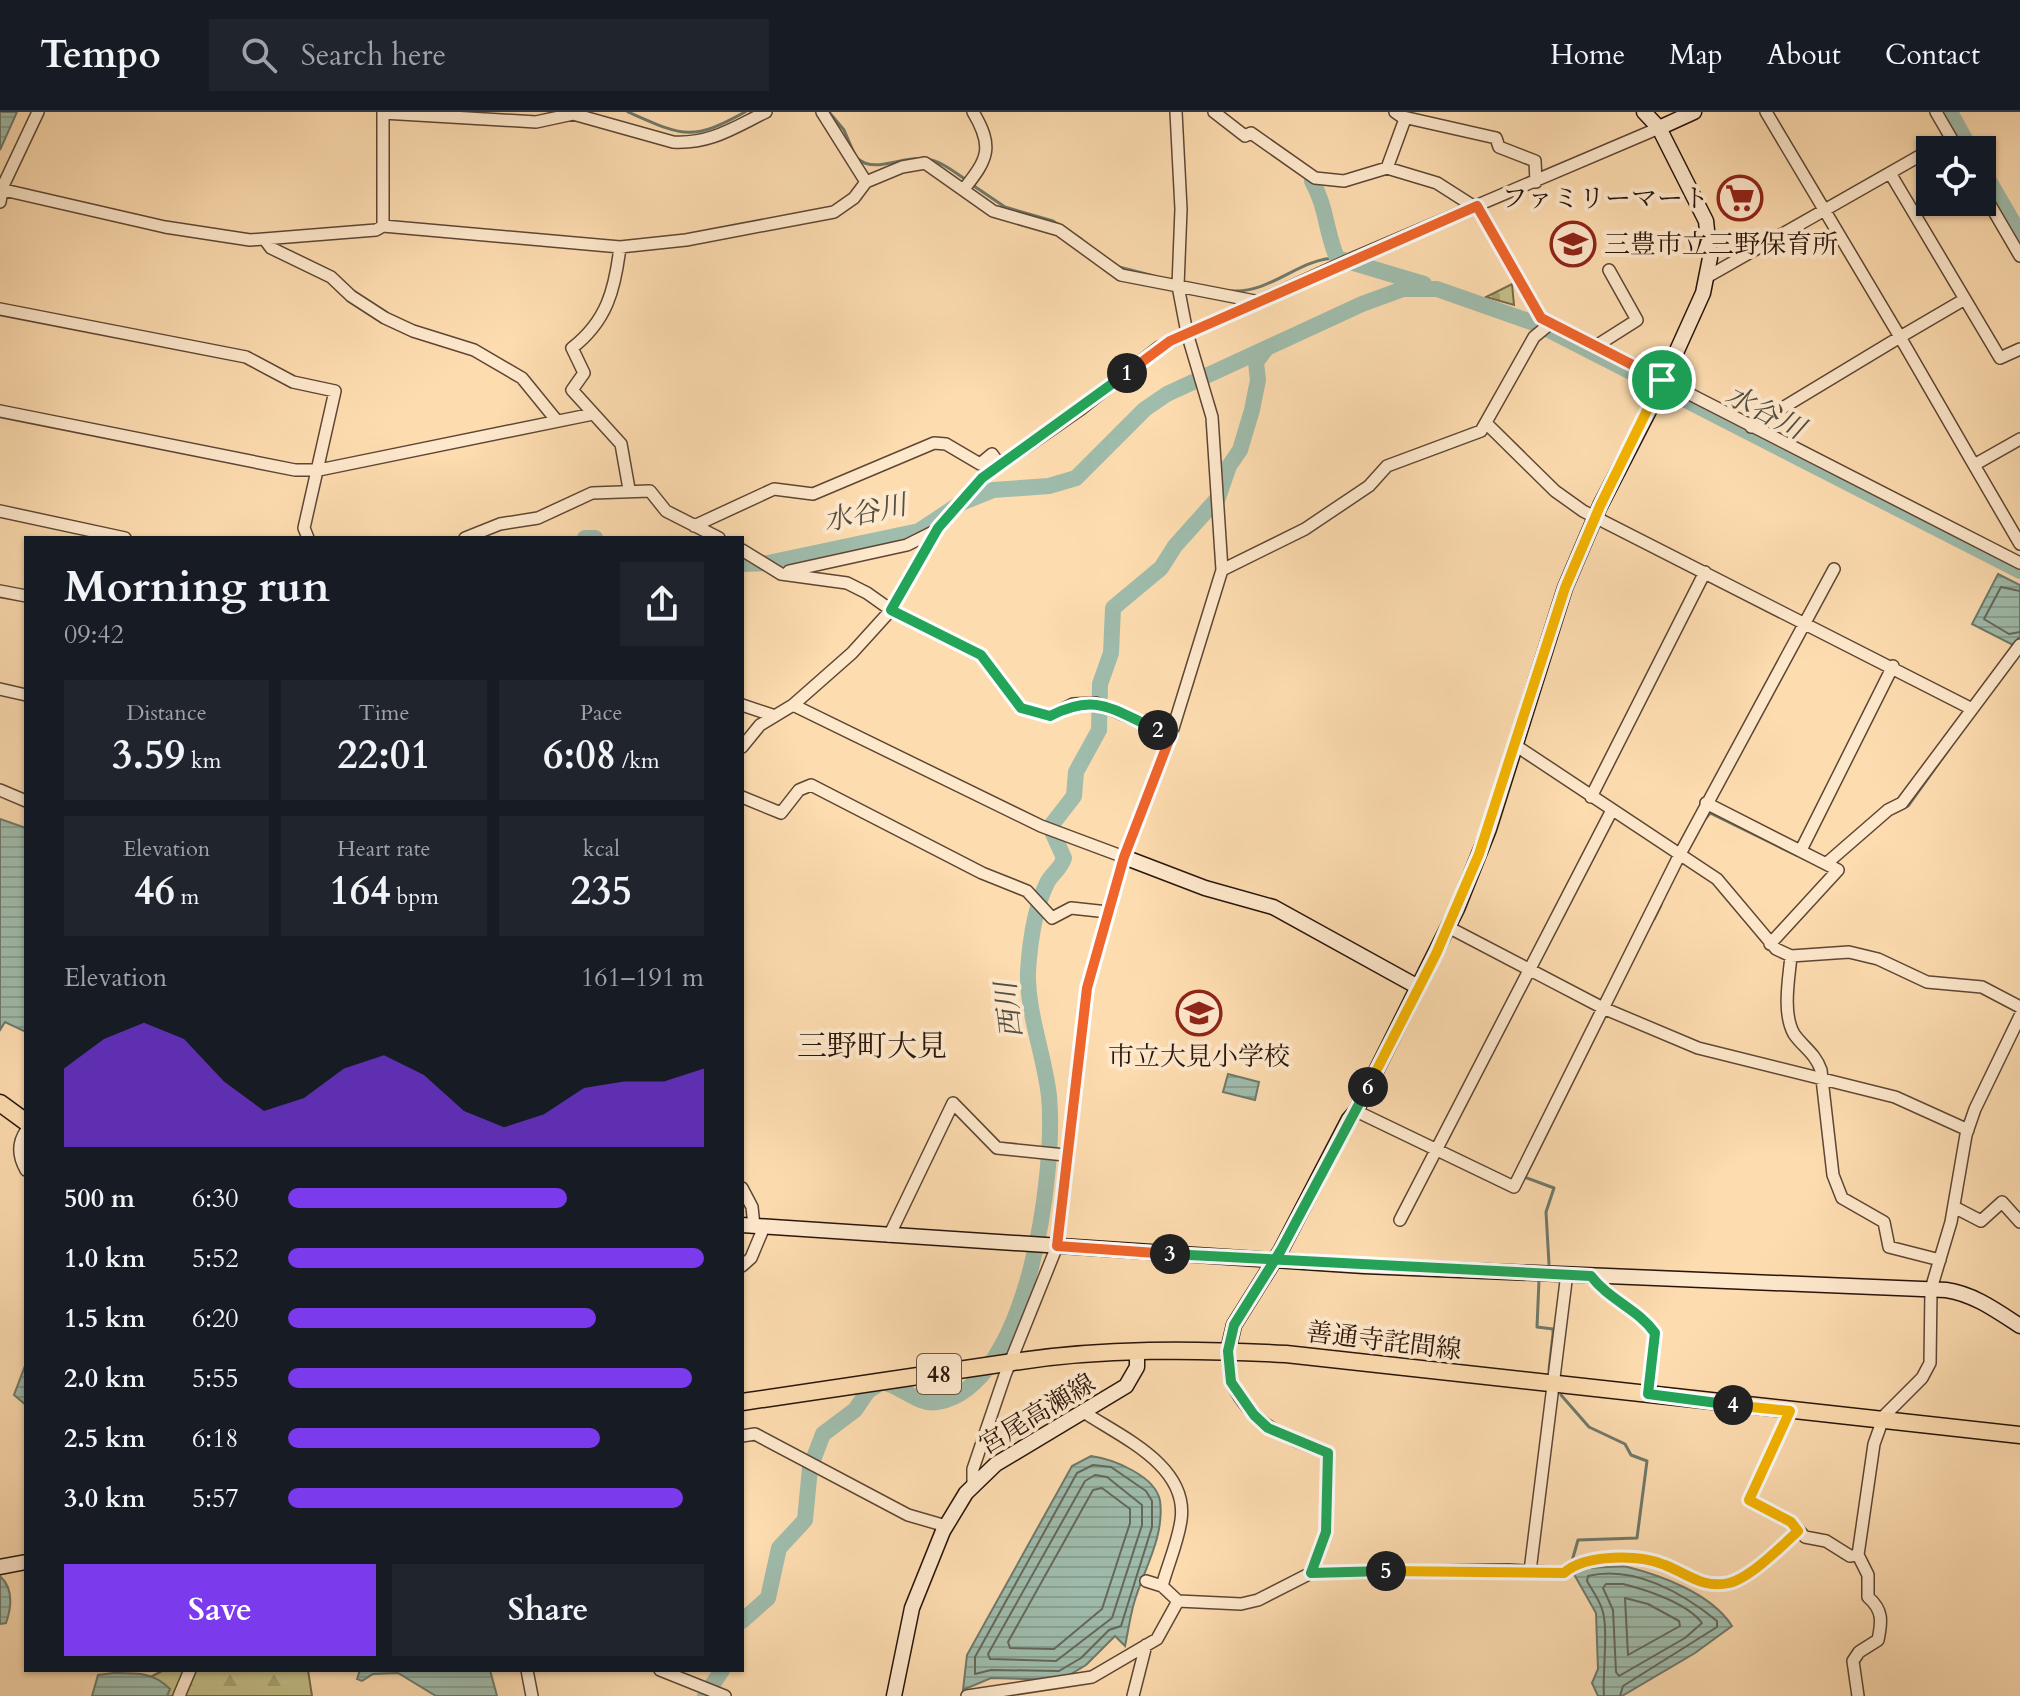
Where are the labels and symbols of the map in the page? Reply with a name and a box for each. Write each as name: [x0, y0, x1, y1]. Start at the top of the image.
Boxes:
supermarket icon: ファミリーマート: [1716, 174, 1764, 222]
place label: ファミリーマート: [1502, 181, 1709, 216]
school or university icon: 三豊市立三野保育所: [1549, 220, 1597, 268]
place label: 三豊市立三野保育所: [1604, 227, 1838, 262]
pin: [1628, 346, 1696, 414]
pin: 1: [1107, 353, 1147, 393]
water label: 水谷川: [1719, 376, 1814, 449]
water label: 水谷川: [820, 485, 913, 540]
pin: 2: [1138, 710, 1178, 750]
water label: 西川: [986, 977, 1031, 1040]
school or university icon: 市立大見小学校: [1175, 989, 1223, 1037]
district label: 三野町大見: [797, 1026, 947, 1067]
place label: 市立大見小学校: [1108, 1039, 1290, 1074]
pin: 6: [1348, 1067, 1388, 1107]
pin: 3: [1150, 1234, 1190, 1274]
street label: 善通寺詫間線: [1304, 1314, 1464, 1368]
road number: 48: [917, 1354, 961, 1394]
street label: 宮尾高瀬線: [972, 1366, 1102, 1462]
pin: 4: [1713, 1385, 1753, 1425]
pin: 5: [1366, 1551, 1406, 1591]

